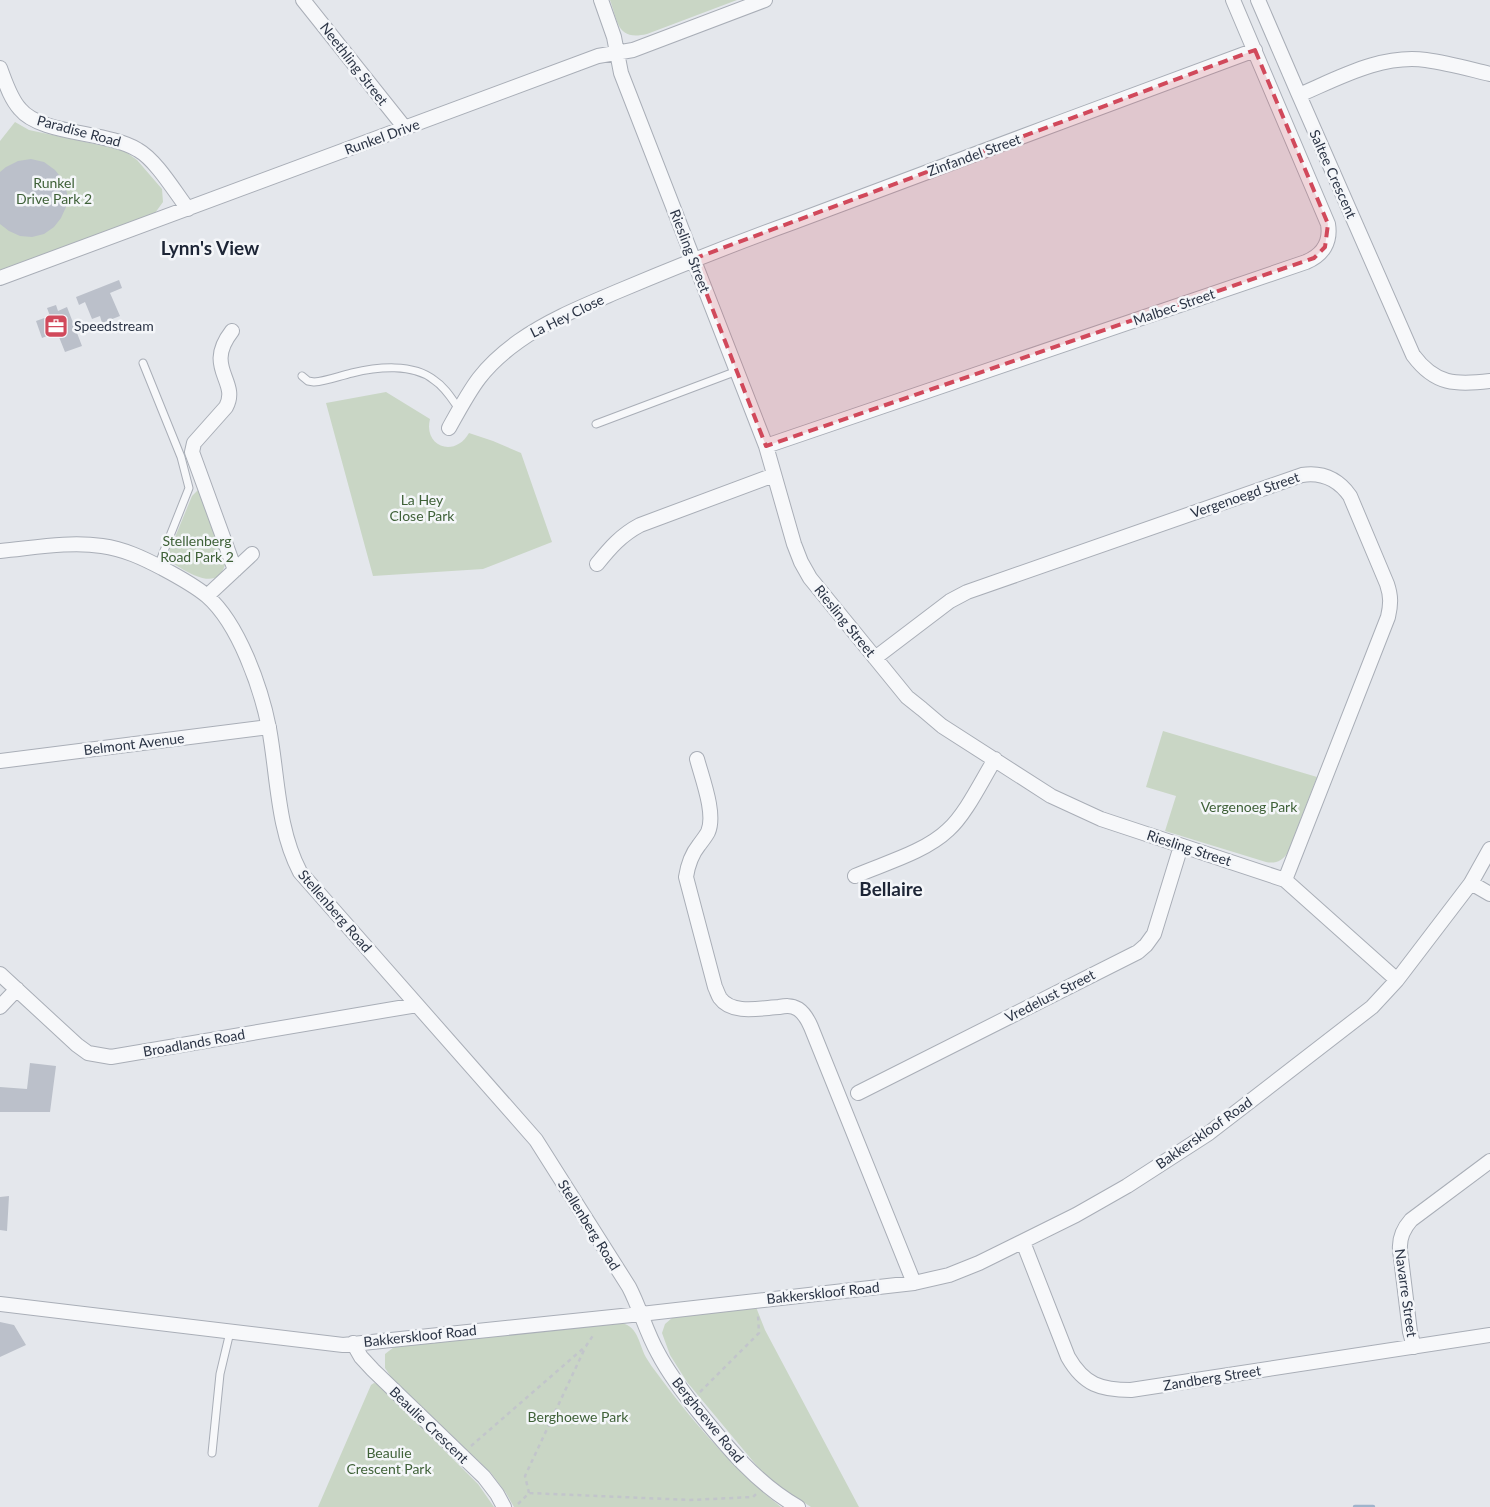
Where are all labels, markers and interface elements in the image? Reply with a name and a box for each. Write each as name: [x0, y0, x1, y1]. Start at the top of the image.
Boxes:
street label: Neethling Street: [317, 19, 392, 108]
street label: Paradise Road: [35, 111, 123, 150]
street label: Runkel Drive: [342, 115, 422, 158]
street label: Saltee Crescent: [1306, 127, 1361, 221]
street label: Zinfandel Street: [925, 130, 1023, 179]
park label: Runkel Drive Park 2: [16, 174, 92, 207]
street label: Riesling Street: [667, 207, 714, 295]
district label: Lynn's View: [161, 236, 260, 259]
street label: Malbec Street: [1131, 285, 1217, 328]
street label: La Hey Close: [527, 290, 606, 341]
office icon: Speedstream: [43, 313, 69, 339]
place label: Speedstream: [74, 317, 154, 334]
street label: Vergenoegd Street: [1188, 468, 1301, 521]
park label: La Hey Close Park: [390, 491, 455, 524]
park label: Stellenberg Road Park 2: [160, 532, 234, 565]
street label: Riesling Street: [811, 581, 880, 660]
street label: Belmont Avenue: [83, 729, 185, 758]
park label: Vergenoeg Park: [1201, 798, 1298, 815]
street label: Riesling Street: [1145, 826, 1233, 869]
street label: Stellenberg Road: [295, 866, 376, 955]
district label: Bellaire: [859, 877, 923, 900]
street label: Vredelust Street: [1002, 966, 1098, 1026]
street label: Broadlands Road: [142, 1025, 246, 1060]
street label: Bakkerskloof Road: [1152, 1093, 1255, 1172]
street label: Stellenberg Road: [555, 1176, 624, 1273]
street label: Navarre Street: [1392, 1248, 1421, 1338]
street label: Bakkerskloof Road: [766, 1278, 880, 1307]
street label: Bakkerskloof Road: [363, 1321, 477, 1350]
street label: Zandberg Street: [1162, 1361, 1262, 1394]
street label: Berghoewe Road: [669, 1374, 748, 1466]
street label: Beaulie Crescent: [386, 1383, 472, 1467]
park label: Berghoewe Park: [528, 1408, 629, 1425]
park label: Beaulie Crescent Park: [346, 1444, 432, 1477]

